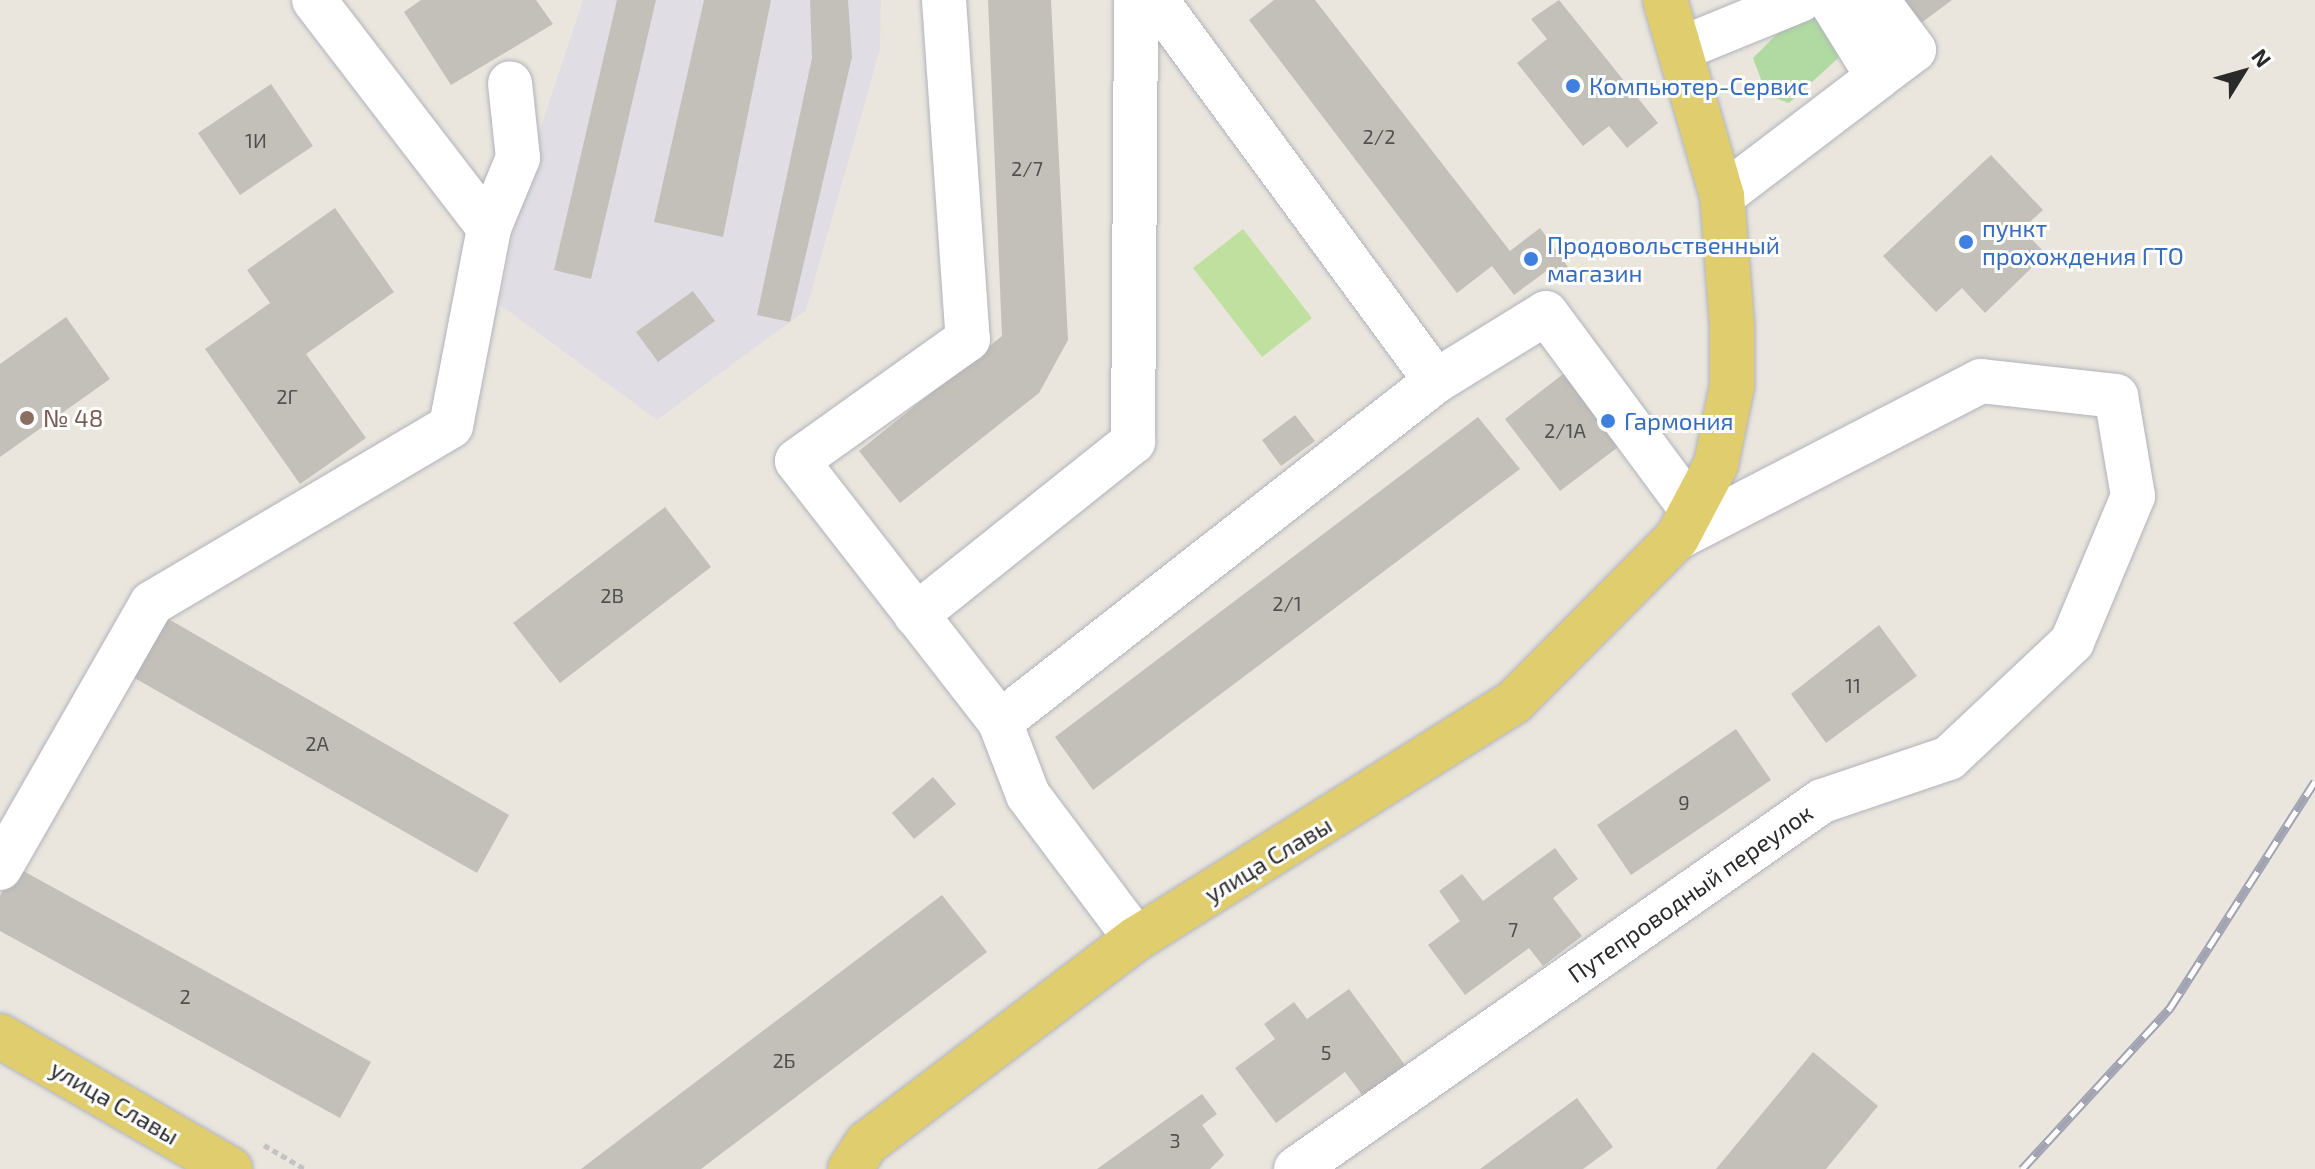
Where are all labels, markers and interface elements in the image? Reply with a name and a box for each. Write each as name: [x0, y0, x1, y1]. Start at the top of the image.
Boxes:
north arrow: [2203, 32, 2283, 112]
text: N: [2247, 43, 2277, 72]
place label: Компьютер-Сервис: [1589, 72, 1809, 100]
marker: Компьютер-Сервис: [1564, 77, 1582, 95]
house number: 2/2: [1363, 124, 1395, 148]
house number: 1И: [245, 128, 267, 152]
house number: 2/7: [1011, 156, 1043, 180]
place label: пункт прохождения ГТО: [1982, 214, 2184, 270]
place label: Продовольственный магазин: [1547, 231, 1780, 287]
marker: пункт прохождения ГТО: [1957, 233, 1975, 251]
marker: Продовольственный магазин: [1522, 250, 1540, 268]
house number: 2Г: [276, 384, 298, 408]
place label: № 48: [43, 404, 103, 432]
place label: Гармония: [1624, 407, 1734, 435]
marker: № 48: [18, 409, 36, 427]
marker: Гармония: [1599, 412, 1617, 430]
house number: 2/1А: [1544, 418, 1586, 442]
house number: 2В: [600, 583, 624, 607]
house number: 2/1: [1272, 591, 1302, 615]
house number: 11: [1845, 673, 1861, 697]
house number: 2А: [305, 731, 329, 755]
house number: 9: [1678, 790, 1690, 814]
street label: Путепроводный переулок: [1562, 797, 1818, 989]
street label: улица Славы: [1199, 810, 1337, 908]
house number: 7: [1508, 917, 1518, 941]
house number: 2: [179, 984, 191, 1008]
house number: 5: [1321, 1040, 1331, 1064]
house number: 2Б: [772, 1048, 796, 1072]
street label: улица Славы: [46, 1054, 184, 1150]
house number: 3: [1169, 1128, 1181, 1152]

